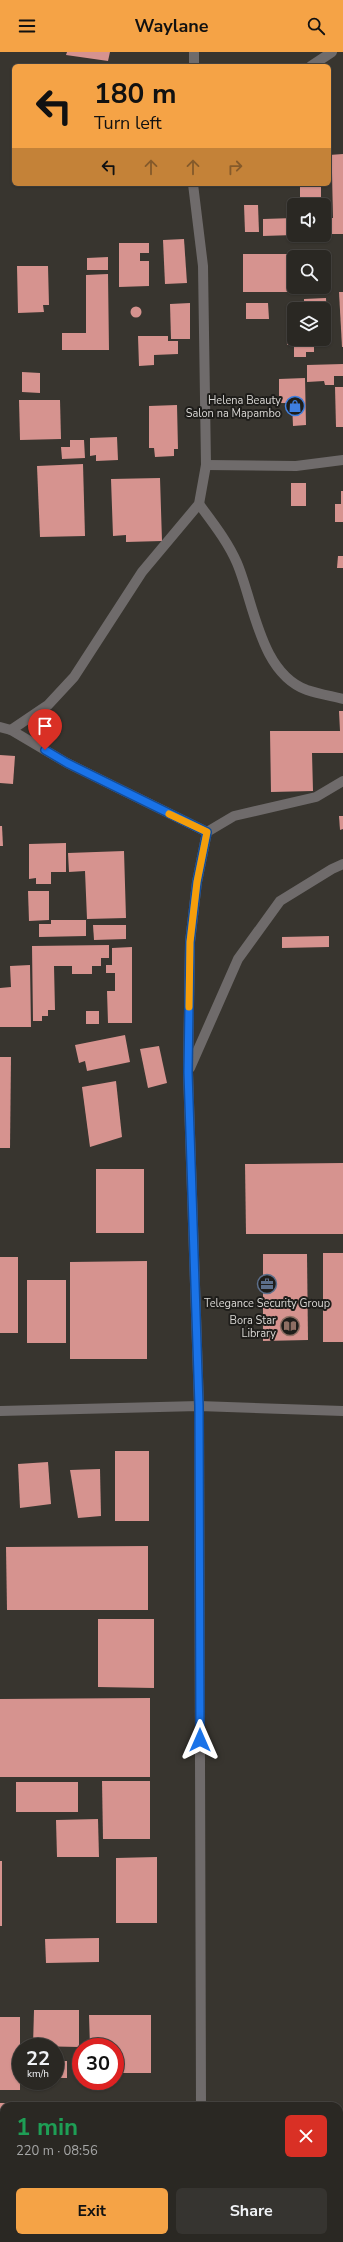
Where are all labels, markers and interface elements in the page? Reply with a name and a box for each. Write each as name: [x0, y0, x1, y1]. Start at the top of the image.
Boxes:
text: Waylane: [134, 14, 209, 38]
icon: menu: [16, 15, 38, 37]
icon: search: [305, 15, 327, 37]
text: 180 m: [94, 75, 177, 113]
icon: left: [28, 80, 80, 132]
text: Turn left: [94, 111, 162, 135]
icon: left: [98, 156, 120, 178]
icon: ahead: [140, 156, 162, 178]
icon: ahead: [182, 156, 204, 178]
icon: right: [224, 156, 246, 178]
map controls: [287, 198, 331, 346]
button: sound: [287, 198, 331, 242]
button: search: [287, 250, 331, 294]
button: layers: [287, 302, 331, 346]
place label: Helena Beauty Salon na Mapambo: [186, 393, 281, 421]
shop icon: Helena Beauty Salon na Mapambo: [284, 395, 306, 417]
pin: [28, 709, 62, 750]
icon: arrive: [34, 715, 56, 737]
office icon: Telegance Security Group: [256, 1273, 278, 1295]
place label: Telegance Security Group: [204, 1296, 330, 1311]
place label: Bora Star Library: [230, 1313, 276, 1341]
library icon: Bora Star Library: [279, 1315, 301, 1337]
position arrow: [179, 1719, 221, 1761]
speed limit sign: 30: [72, 2038, 124, 2090]
text: 22: [26, 2045, 50, 2072]
text: km/h: [27, 2067, 49, 2081]
text: 1 min: [16, 2111, 78, 2143]
button: close: [285, 2115, 327, 2157]
text: 220 m · 08:56: [16, 2142, 98, 2160]
button: Exit: [16, 2188, 168, 2234]
button: Share: [176, 2188, 327, 2234]

